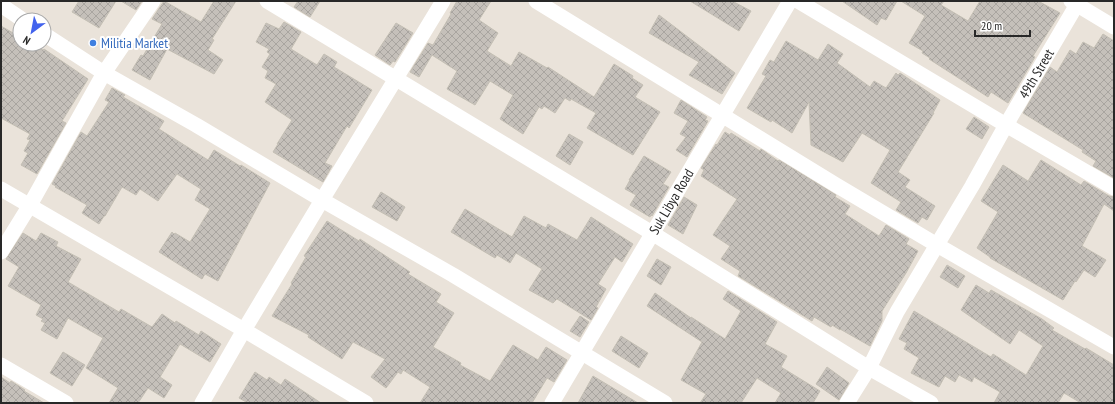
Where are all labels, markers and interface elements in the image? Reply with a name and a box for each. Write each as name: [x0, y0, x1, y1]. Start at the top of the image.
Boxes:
north arrow: [12, 12, 52, 52]
scale bar: [975, 12, 1030, 38]
text: 20 m: [981, 18, 1002, 33]
text: N: [20, 33, 33, 48]
place label: Militia Market: [101, 34, 168, 52]
marker: Militia Market: [88, 38, 98, 48]
street label: 49th Street: [1015, 45, 1058, 102]
street label: Suk Libya Road: [645, 166, 697, 238]

